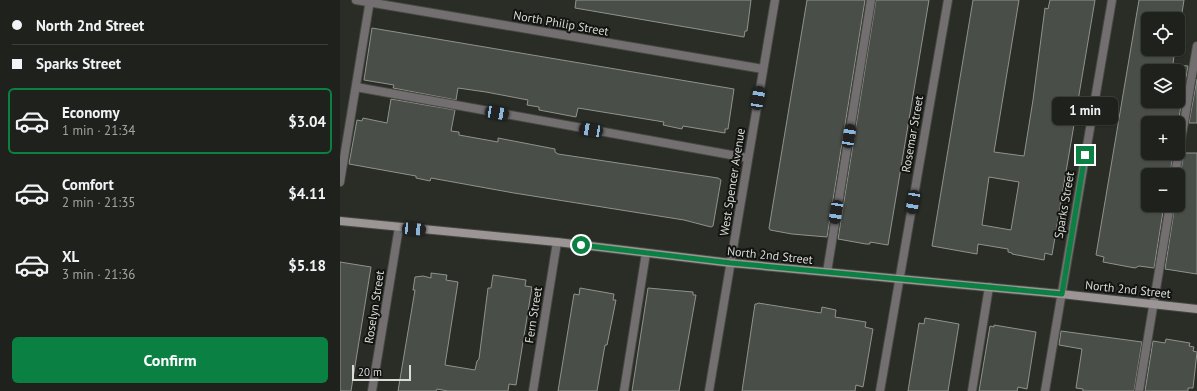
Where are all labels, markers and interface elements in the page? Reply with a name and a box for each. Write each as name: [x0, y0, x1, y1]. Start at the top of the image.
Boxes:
street label: North Philip Street: [512, 7, 610, 39]
map controls: [1141, 12, 1185, 212]
button: locate: [1141, 12, 1185, 56]
text: North 2nd Street: [36, 16, 144, 35]
text: Sparks Street: [36, 54, 121, 73]
button: layers: [1141, 64, 1185, 108]
car: [750, 85, 766, 111]
street label: Rosemar Street: [898, 94, 926, 174]
callout: 1 min: [1052, 97, 1118, 125]
text: 1 min: [1069, 102, 1101, 119]
icon: car: [14, 103, 50, 139]
text: Economy: [62, 103, 120, 122]
car: [484, 105, 510, 121]
text: $3.04: [288, 112, 326, 131]
button: +: [1141, 116, 1185, 160]
text: 1 min · 21:34: [62, 122, 135, 139]
car: [578, 122, 604, 138]
car: [841, 123, 857, 149]
street label: West Spencer Avenue: [716, 127, 748, 237]
route end: [1076, 146, 1094, 164]
button: −: [1141, 168, 1185, 212]
street label: Sparks Street: [1051, 170, 1077, 240]
icon: car: [14, 175, 50, 211]
text: Comfort: [62, 175, 114, 194]
text: $4.11: [288, 184, 326, 203]
car: [905, 189, 921, 215]
text: 2 min · 21:35: [62, 194, 135, 211]
car: [828, 199, 844, 225]
car: [402, 222, 426, 236]
route start: [572, 236, 590, 254]
street label: North 2nd Street: [726, 243, 814, 267]
icon: car: [14, 247, 50, 283]
text: XL: [62, 247, 79, 266]
text: $5.18: [288, 256, 326, 275]
text: 3 min · 21:36: [62, 266, 135, 283]
street label: Roselyn Street: [361, 269, 387, 345]
street label: North 2nd Street: [1084, 277, 1172, 301]
street label: Fern Street: [521, 286, 545, 344]
button: Confirm: [12, 337, 328, 383]
scale bar: [352, 363, 411, 382]
text: 20 m: [358, 365, 382, 379]

